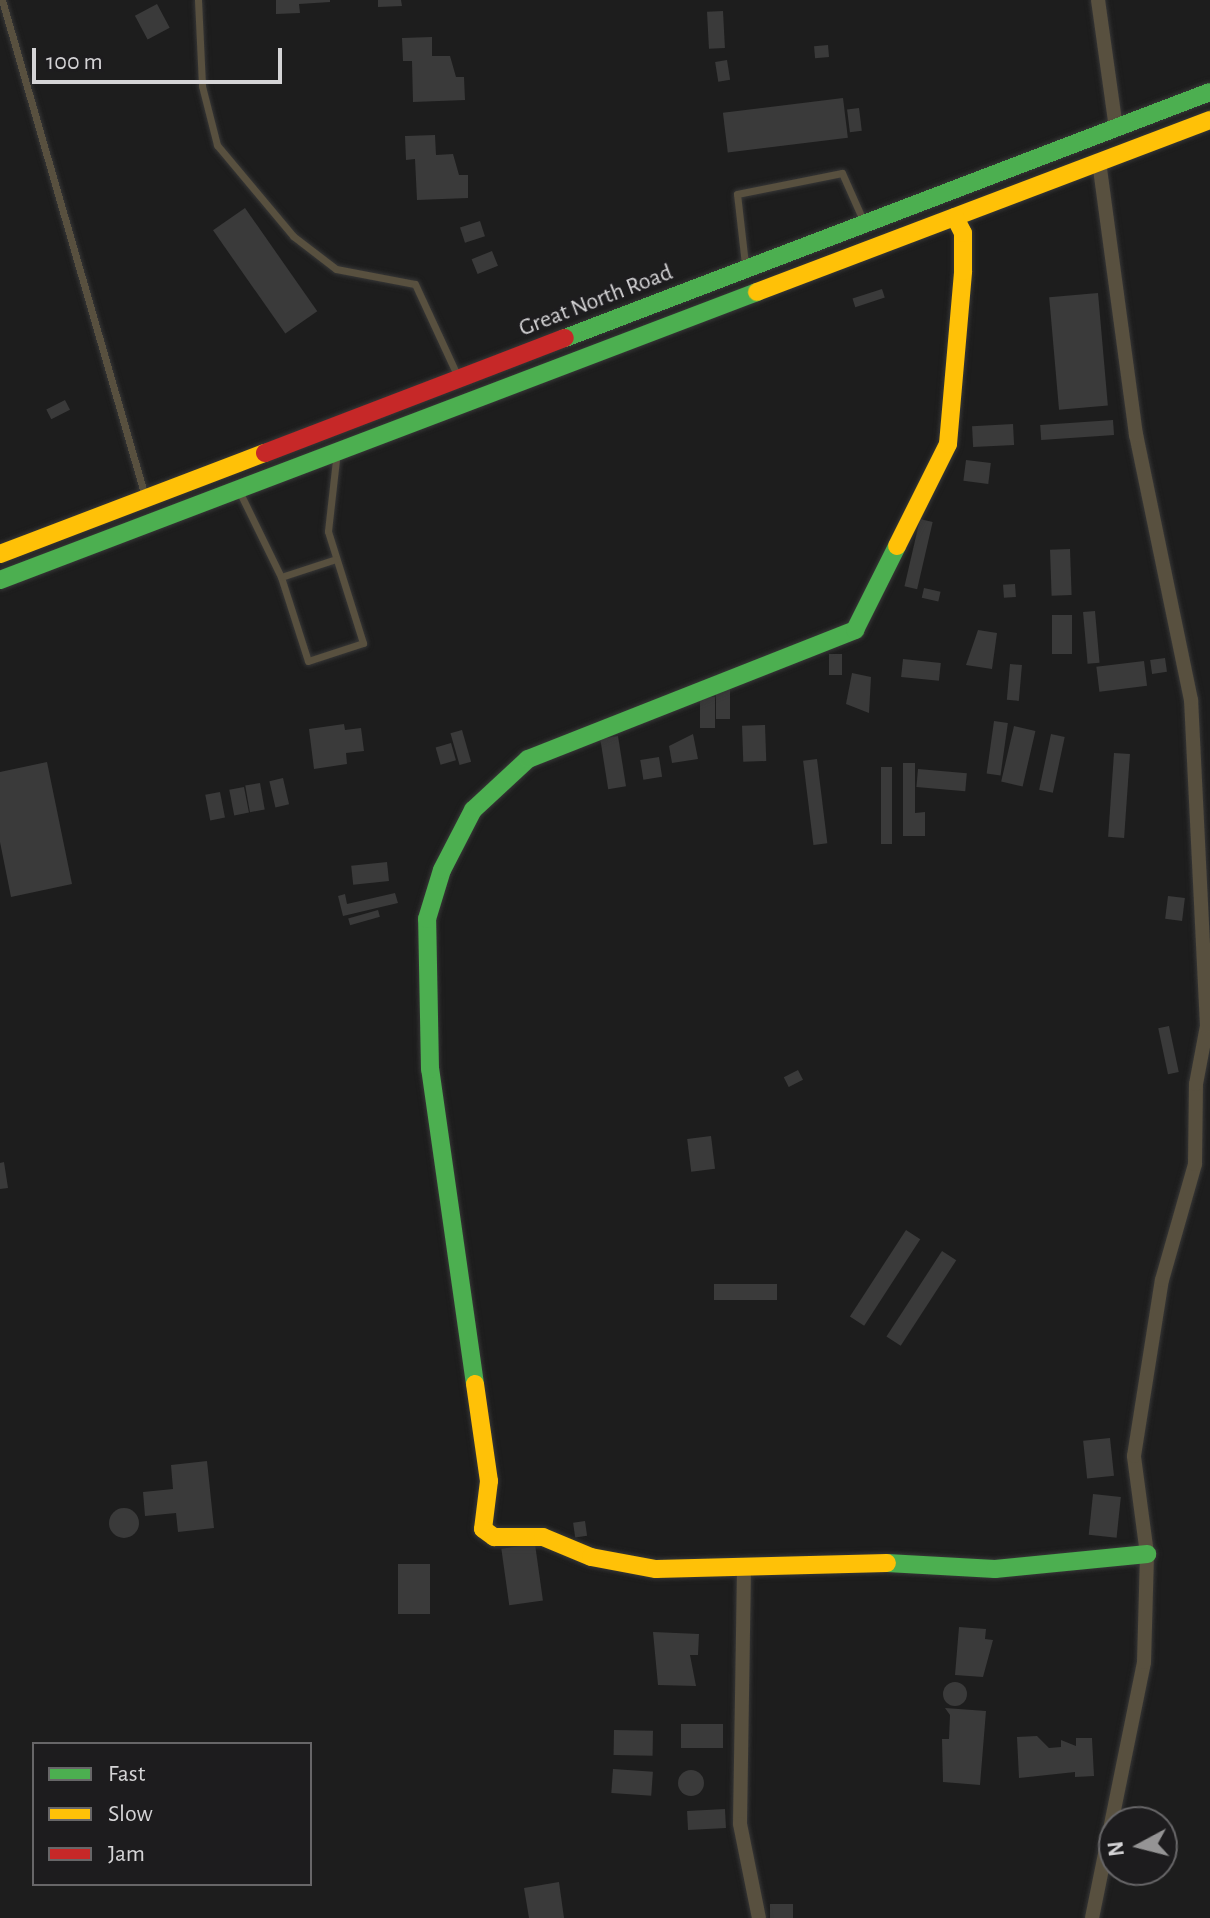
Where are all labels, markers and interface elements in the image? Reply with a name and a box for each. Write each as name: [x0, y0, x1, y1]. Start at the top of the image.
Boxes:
scale bar: [36, 32, 286, 82]
text: 100 m: [46, 50, 103, 74]
street label: Great North Road: [515, 258, 677, 344]
legend: [32, 1742, 312, 1886]
text: Fast: [108, 1762, 145, 1786]
text: Slow: [108, 1802, 153, 1826]
north arrow: [1098, 1806, 1178, 1886]
text: N: [1104, 1840, 1128, 1858]
text: Jam: [108, 1842, 145, 1866]

